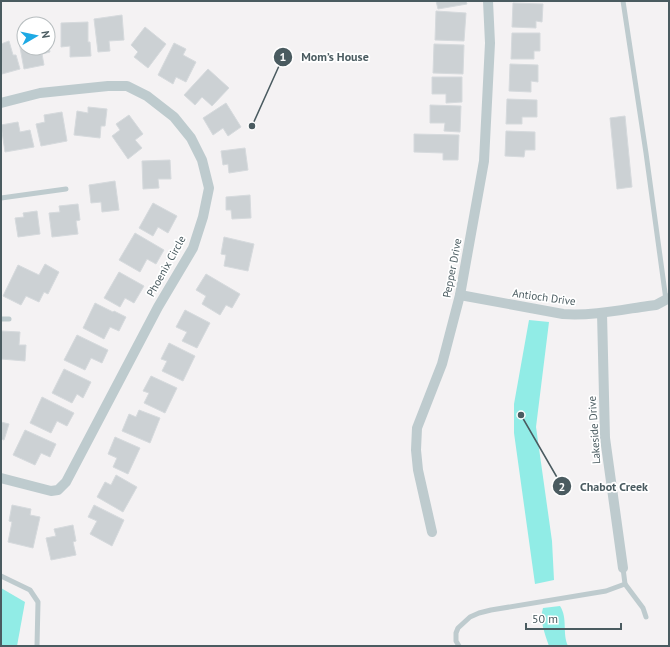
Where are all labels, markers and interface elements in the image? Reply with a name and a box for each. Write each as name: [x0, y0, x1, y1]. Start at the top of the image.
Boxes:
north arrow: [16, 16, 56, 56]
text: N: [38, 30, 53, 39]
callout: Mom’s House: [273, 45, 377, 69]
text: 1: [280, 49, 286, 64]
text: Mom’s House: [301, 49, 369, 64]
street label: Phoenix Circle: [143, 233, 189, 299]
street label: Pepper Drive: [439, 237, 465, 299]
street label: Antioch Drive: [512, 286, 577, 308]
street label: Lakeside Drive: [585, 395, 603, 465]
callout: Chabot Creek: [552, 474, 657, 498]
text: 2: [559, 479, 565, 494]
text: Chabot Creek: [580, 479, 648, 494]
scale bar: [526, 605, 621, 631]
text: 50 m: [532, 611, 558, 626]

